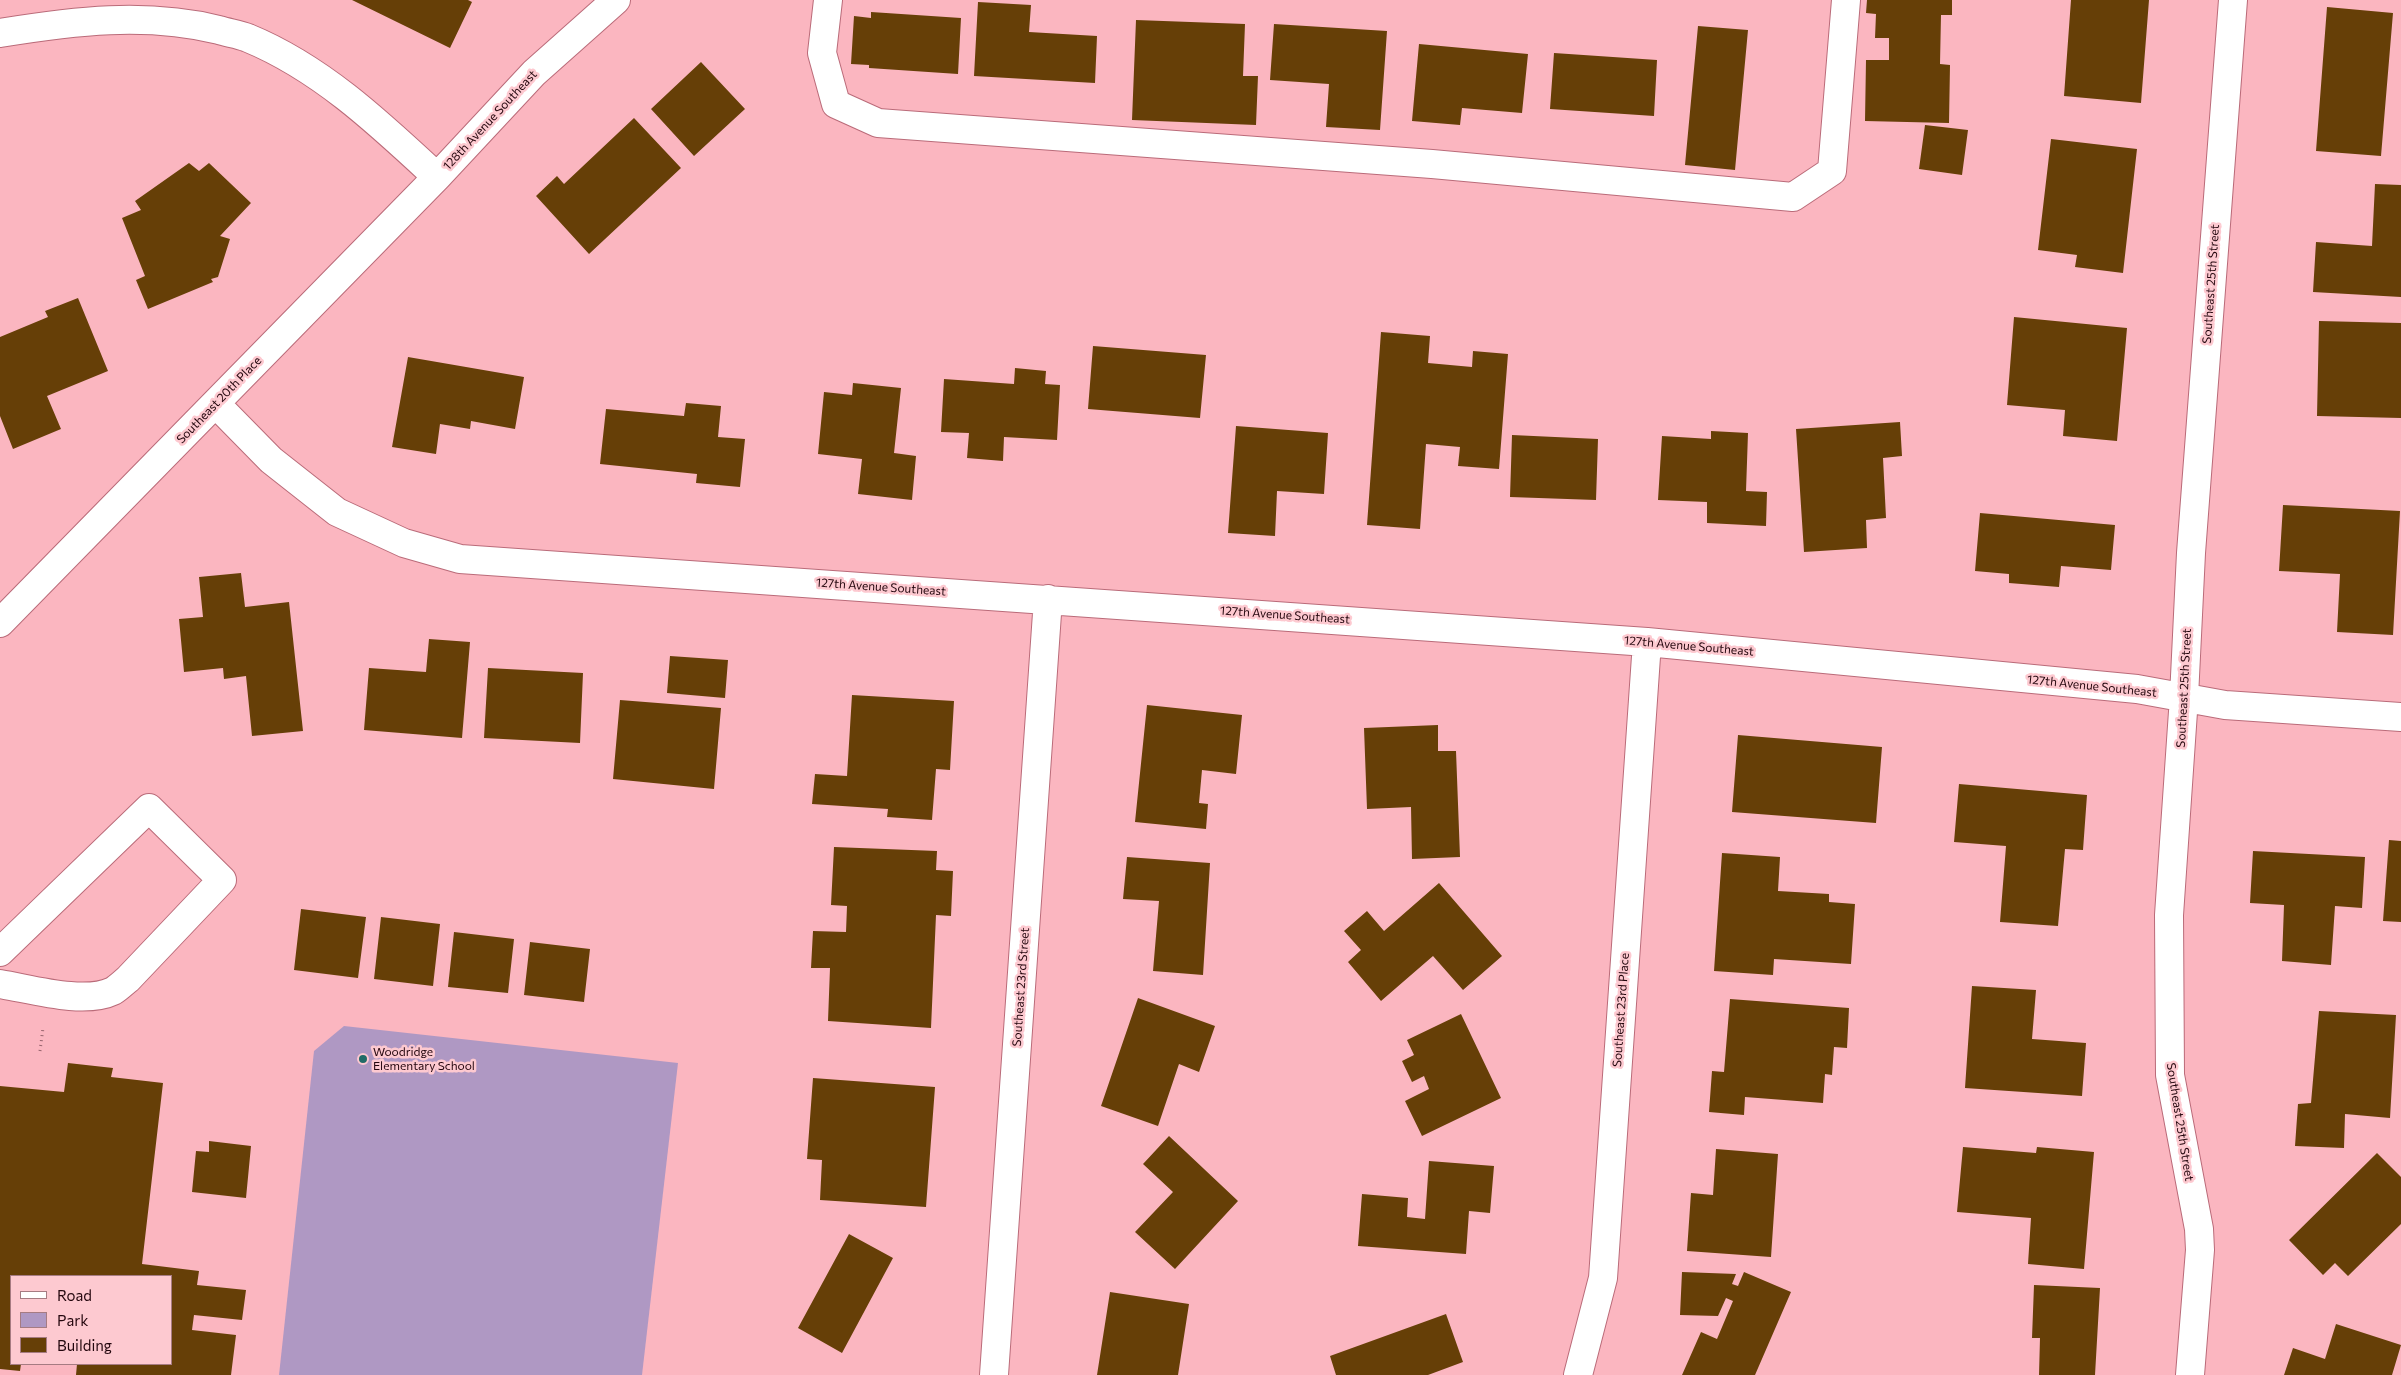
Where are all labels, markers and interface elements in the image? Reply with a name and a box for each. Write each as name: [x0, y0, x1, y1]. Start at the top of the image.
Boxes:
street label: 128th Avenue Southeast: [440, 67, 540, 173]
street label: Southeast 25th Street: [2200, 224, 2222, 344]
street label: Southeast 20th Place: [174, 353, 264, 447]
street label: 127th Avenue Southeast: [816, 575, 946, 599]
street label: 127th Avenue Southeast: [1220, 603, 1350, 627]
street label: Southeast 25th Street: [2174, 628, 2194, 748]
street label: 127th Avenue Southeast: [1624, 633, 1754, 659]
street label: 127th Avenue Southeast: [2027, 672, 2157, 700]
street label: Southeast 23rd Street: [1010, 927, 1032, 1047]
street label: Southeast 23rd Place: [1610, 952, 1632, 1068]
place label: Woodridge Elementary School: [373, 1045, 475, 1073]
marker: Woodridge Elementary School: [357, 1053, 369, 1065]
street label: Southeast 25th Street: [2164, 1062, 2196, 1182]
legend: [10, 1275, 172, 1365]
text: Road: [57, 1286, 92, 1304]
text: Park: [57, 1311, 88, 1329]
text: Building: [57, 1336, 112, 1354]

